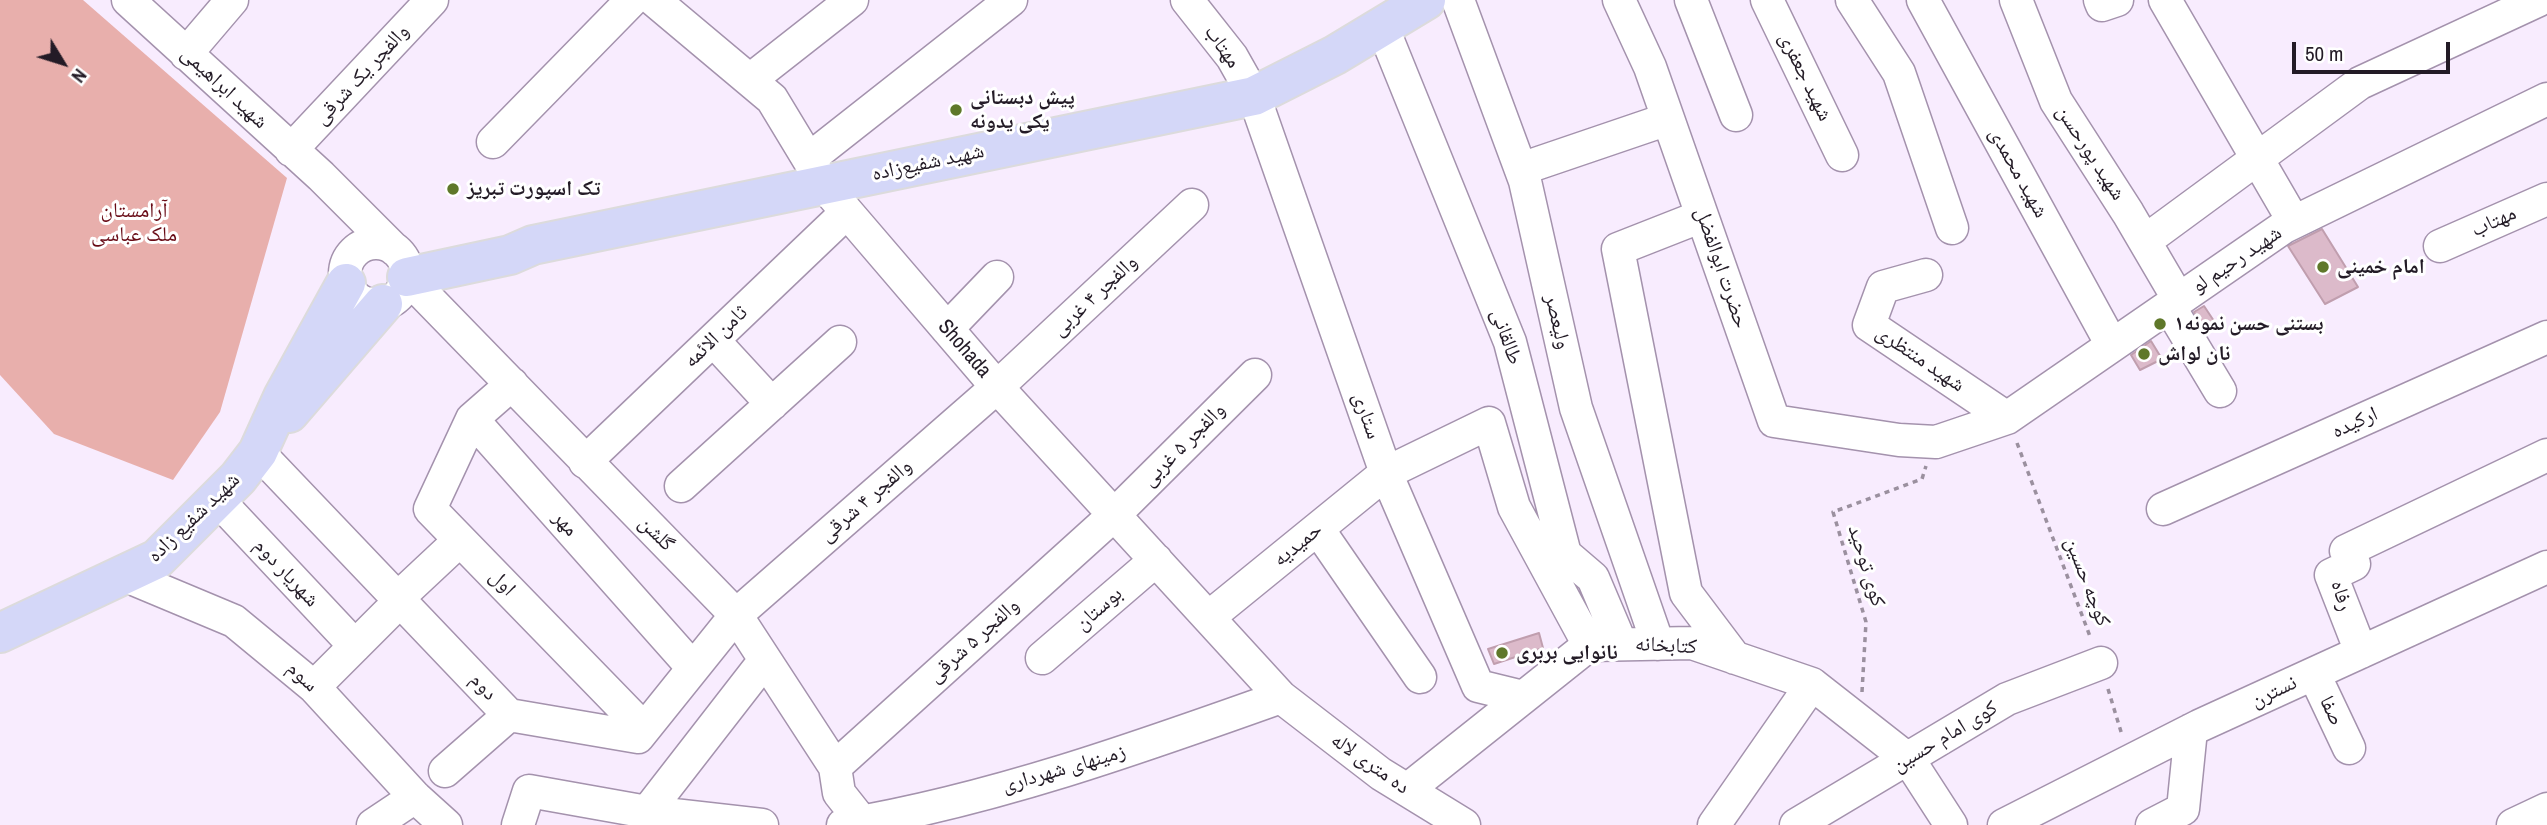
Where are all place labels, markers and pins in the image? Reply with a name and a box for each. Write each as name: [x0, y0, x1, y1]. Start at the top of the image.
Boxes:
place label: پیش دبستانی یکی یدونه: [970, 85, 1075, 135]
marker: پیش دبستانی یکی یدونه: [948, 102, 964, 118]
place label: تک اسپورت تبریز: [467, 176, 600, 202]
marker: تک اسپورت تبریز: [445, 181, 461, 197]
place label: امام خمینی: [2337, 254, 2425, 280]
marker: امام خمینی: [2315, 259, 2331, 275]
place label: بستنی حسن نمونه۱: [2174, 311, 2324, 337]
marker: بستنی حسن نمونه۱: [2152, 316, 2168, 332]
place label: نان لواش: [2158, 341, 2230, 367]
marker: نان لواش: [2136, 346, 2152, 362]
place label: نانوایی بربری: [1516, 640, 1618, 666]
marker: نانوایی بربری: [1494, 645, 1510, 661]

